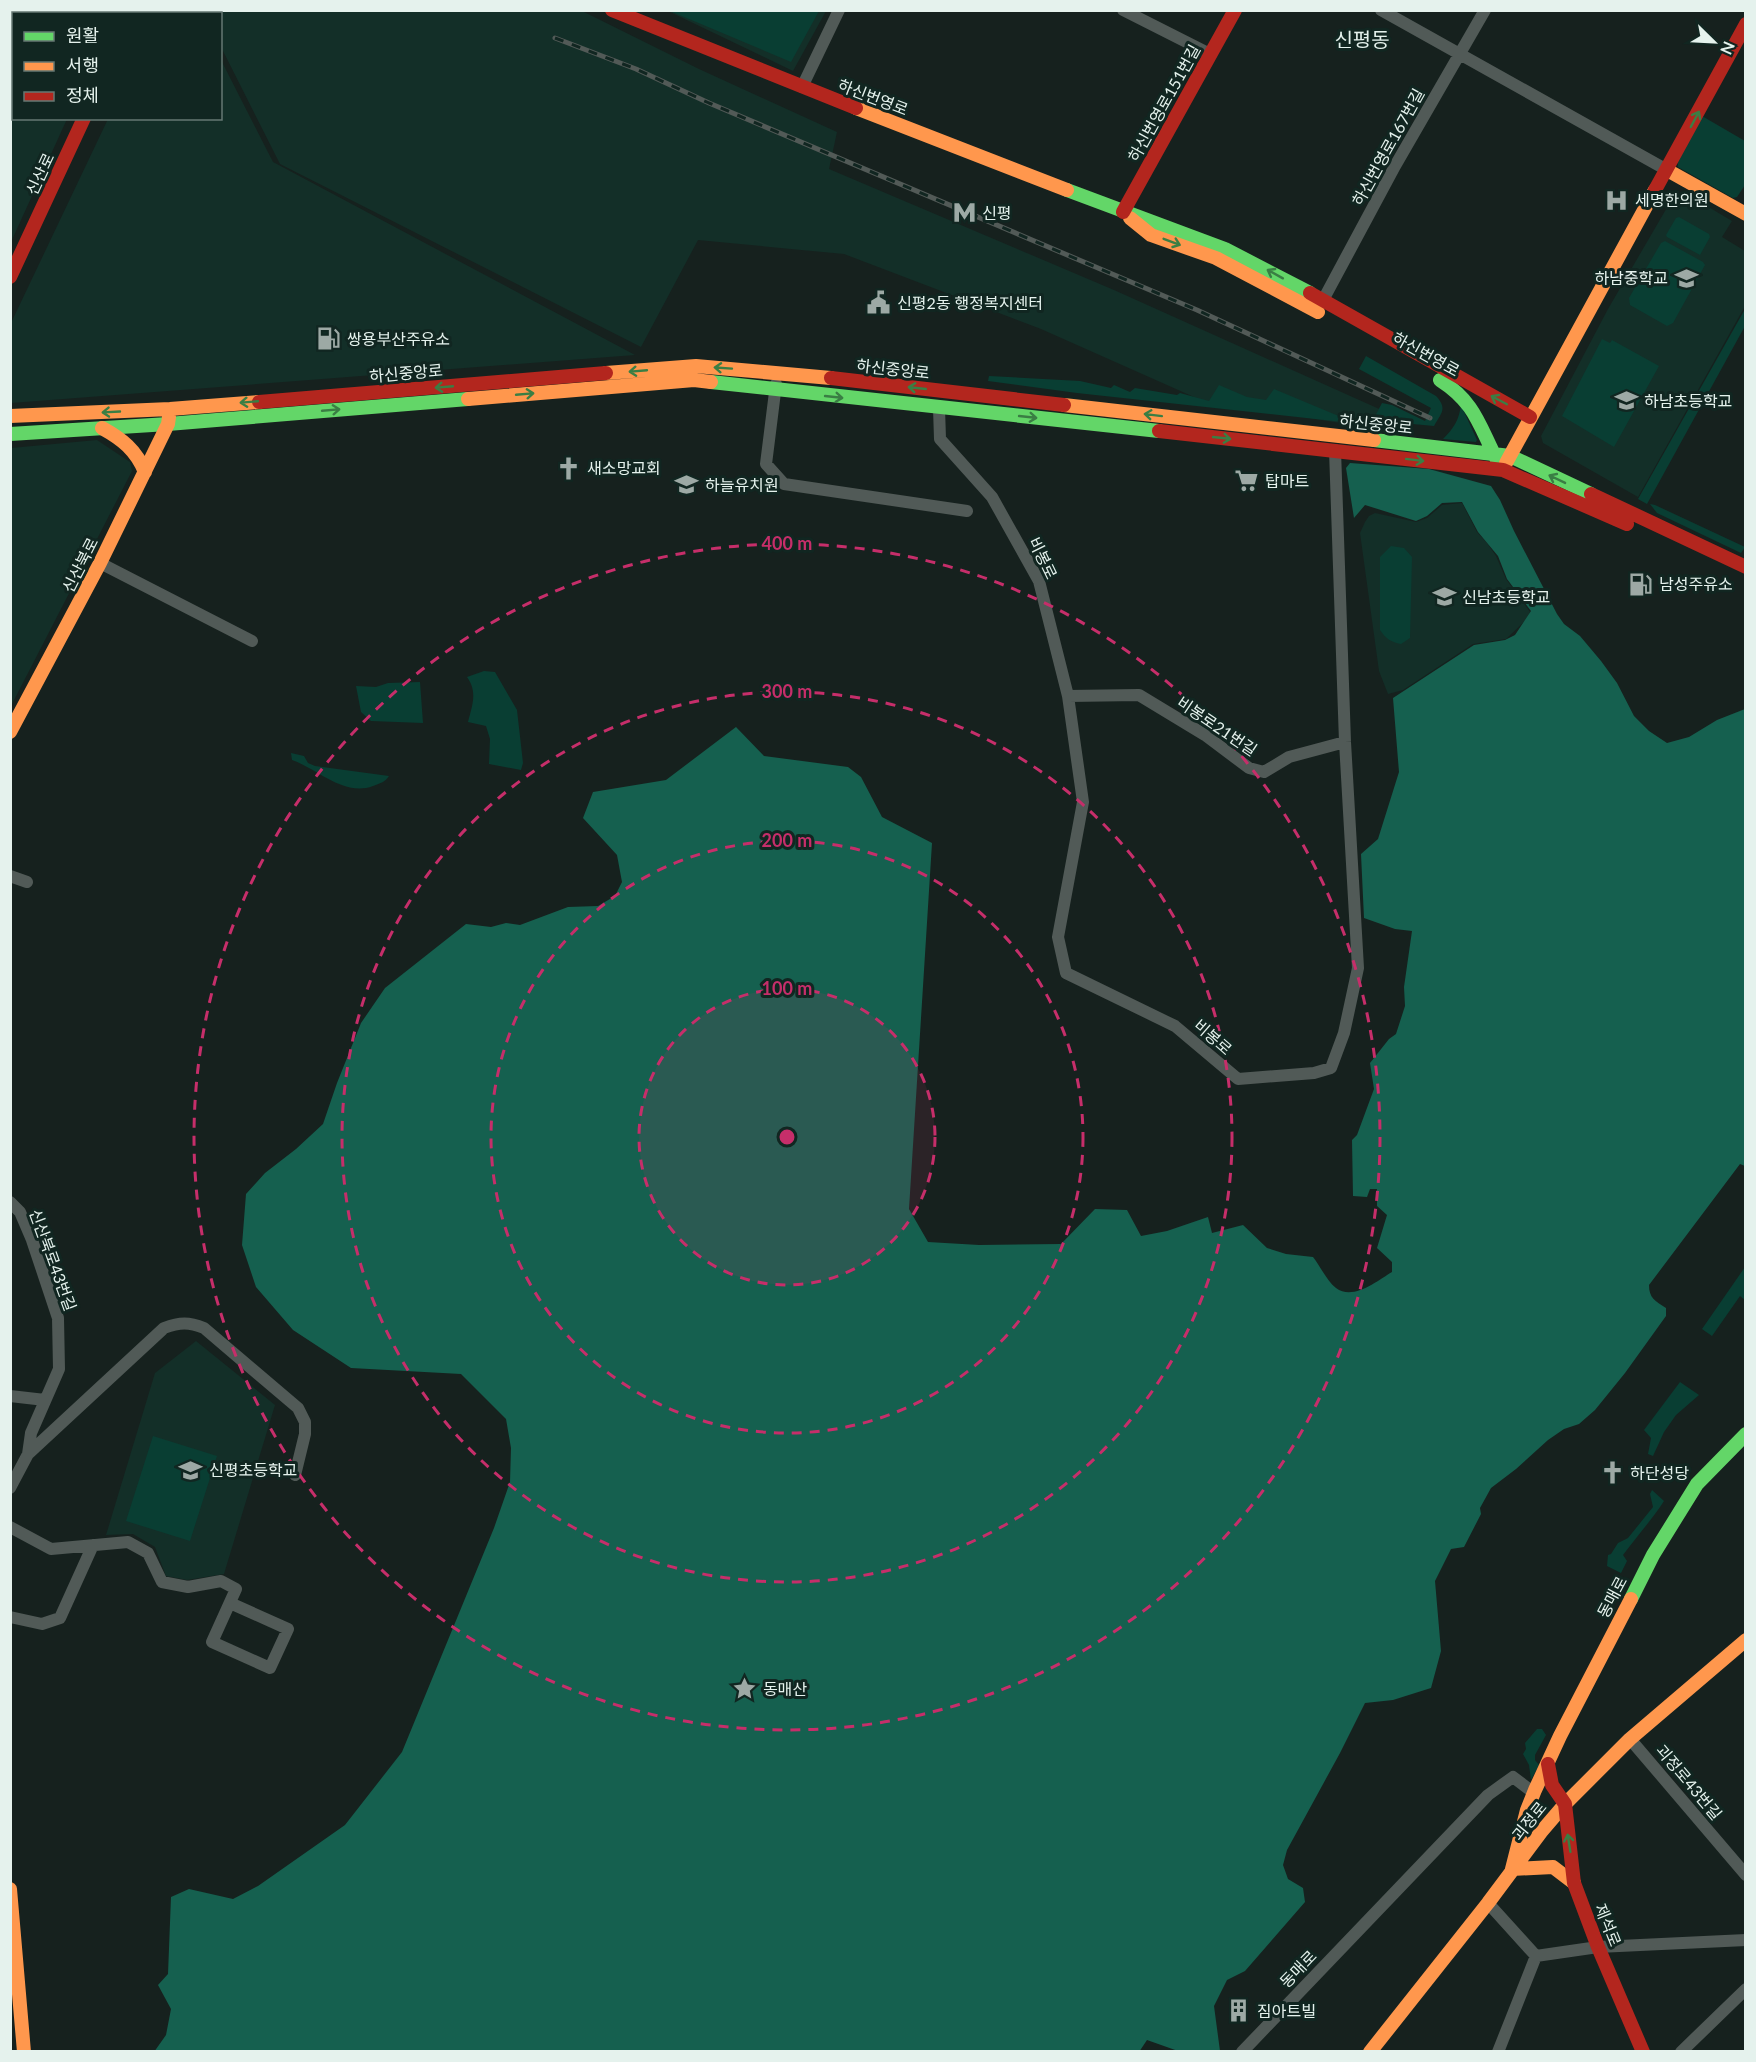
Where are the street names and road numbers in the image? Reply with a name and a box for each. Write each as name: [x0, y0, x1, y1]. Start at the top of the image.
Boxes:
street label: 하신번영로151번길: [1124, 41, 1204, 165]
street label: 하신번영로: [835, 74, 911, 119]
street label: 하신번영로167번길: [1348, 85, 1428, 209]
street label: 신산로: [22, 150, 58, 198]
street label: 하신번영로: [1389, 327, 1463, 380]
street label: 하신중앙로: [855, 355, 931, 382]
street label: 하신중앙로: [368, 360, 444, 385]
street label: 하신중앙로: [1338, 410, 1414, 437]
street label: 신산북로: [58, 534, 102, 595]
street label: 비봉로: [1025, 534, 1062, 582]
street label: 비봉로21번길: [1174, 692, 1261, 759]
street label: 비봉로: [1190, 1015, 1236, 1058]
street label: 신산북로43번길: [26, 1206, 81, 1313]
street label: 동매로: [1593, 1573, 1630, 1621]
street label: 괴정로43번길: [1652, 1740, 1726, 1823]
street label: 괴정로: [1507, 1797, 1550, 1844]
street label: 제석로: [1591, 1901, 1626, 1949]
street label: 동매로: [1275, 1946, 1320, 1991]

